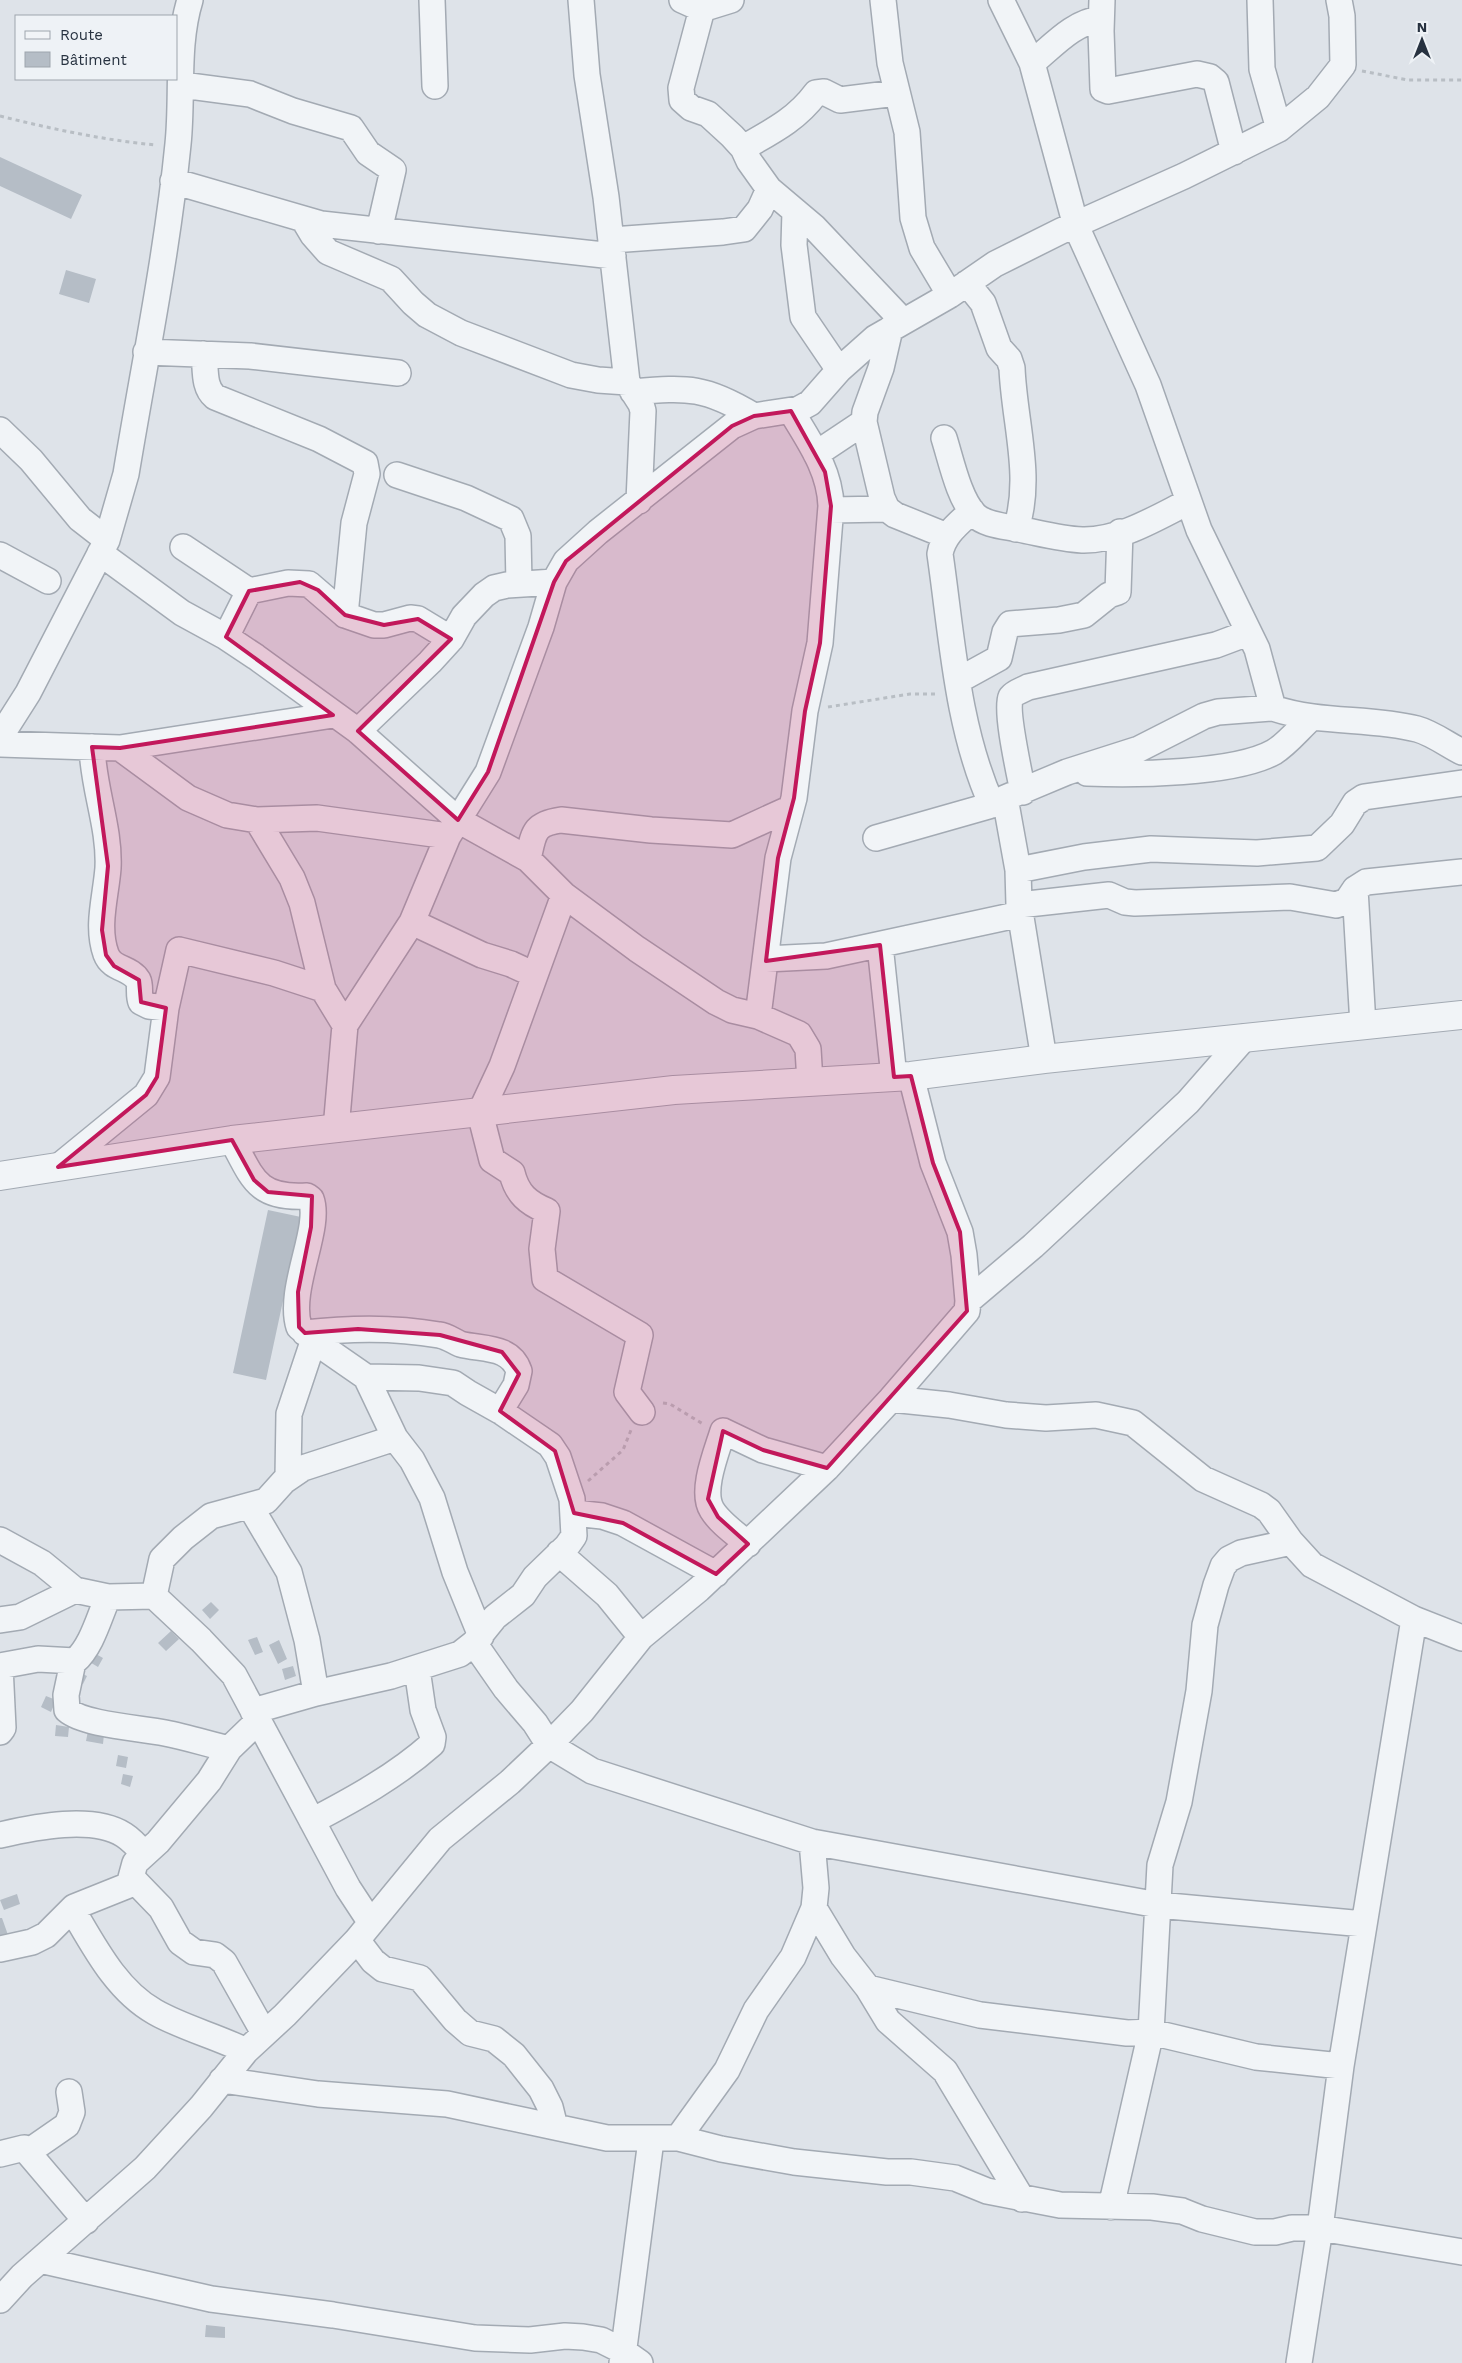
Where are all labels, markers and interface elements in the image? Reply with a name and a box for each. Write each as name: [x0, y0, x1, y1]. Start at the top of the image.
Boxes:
legend: [15, 15, 178, 80]
north arrow: [1397, 15, 1447, 65]
text: N: [1417, 19, 1427, 35]
text: Route: [60, 26, 103, 44]
text: Bâtiment: [60, 51, 127, 69]

